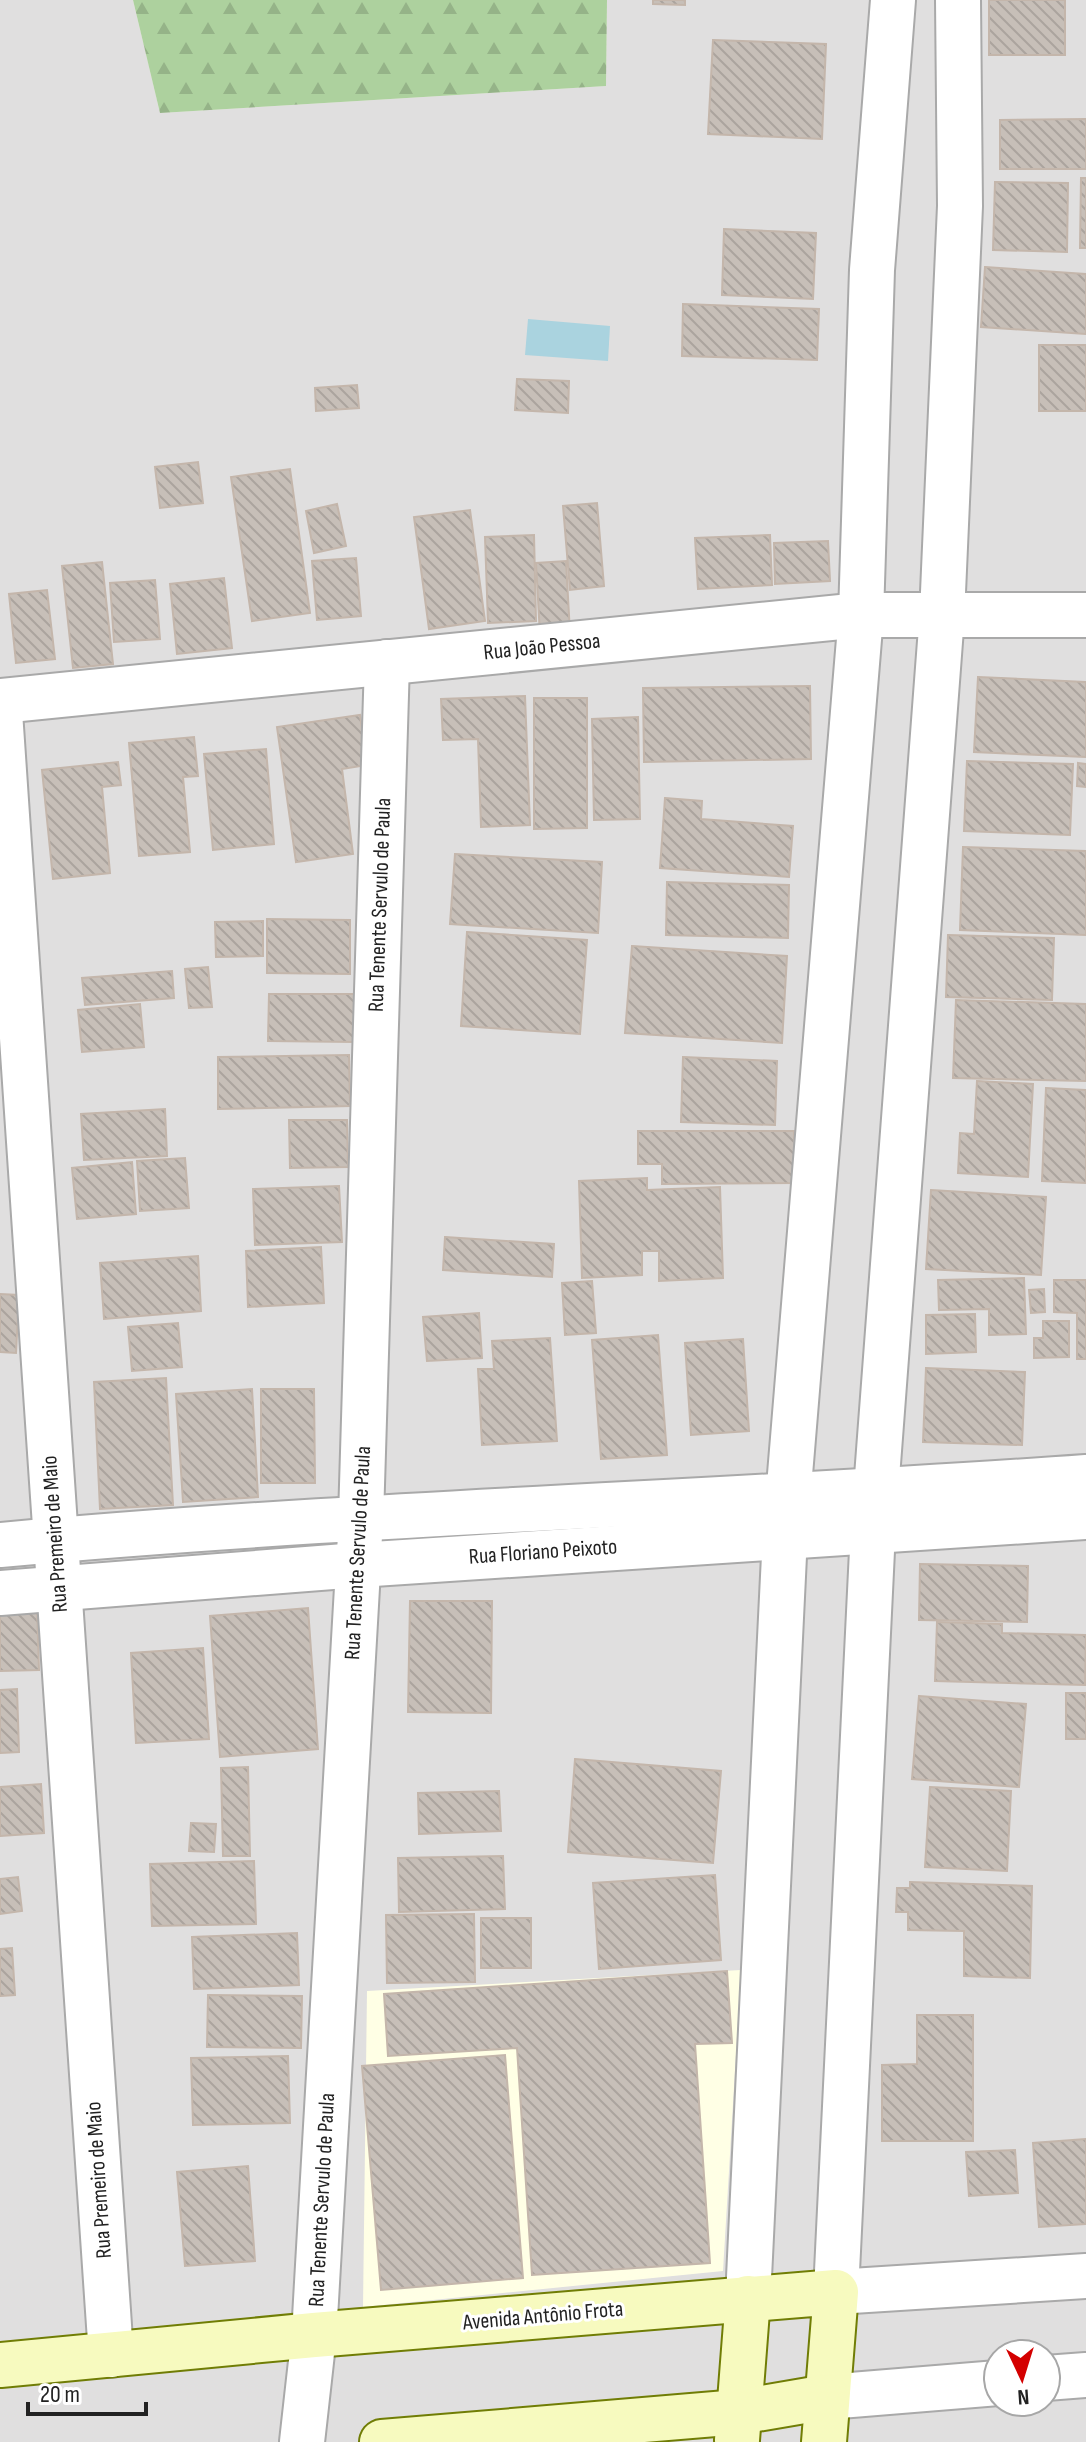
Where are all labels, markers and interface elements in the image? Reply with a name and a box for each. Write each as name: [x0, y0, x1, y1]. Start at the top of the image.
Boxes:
street label: Rua João Pessoa: [482, 627, 602, 667]
street label: Rua Tenente Servulo de Paula: [363, 797, 397, 1013]
street label: Rua Tenente Servulo de Paula: [339, 1445, 377, 1661]
street label: Rua Premeiro de Maio: [36, 1455, 74, 1613]
street label: Rua Floriano Peixoto: [468, 1533, 618, 1571]
street label: Rua Tenente Servulo de Paula: [303, 2092, 341, 2308]
street label: Rua Premeiro de Maio: [80, 2101, 118, 2259]
street label: Avenida Antônio Frota: [461, 2296, 624, 2337]
north arrow: [982, 2338, 1062, 2418]
scale bar: [28, 2366, 146, 2416]
text: 20 m: [40, 2380, 80, 2409]
text: N: [1016, 2383, 1030, 2410]

